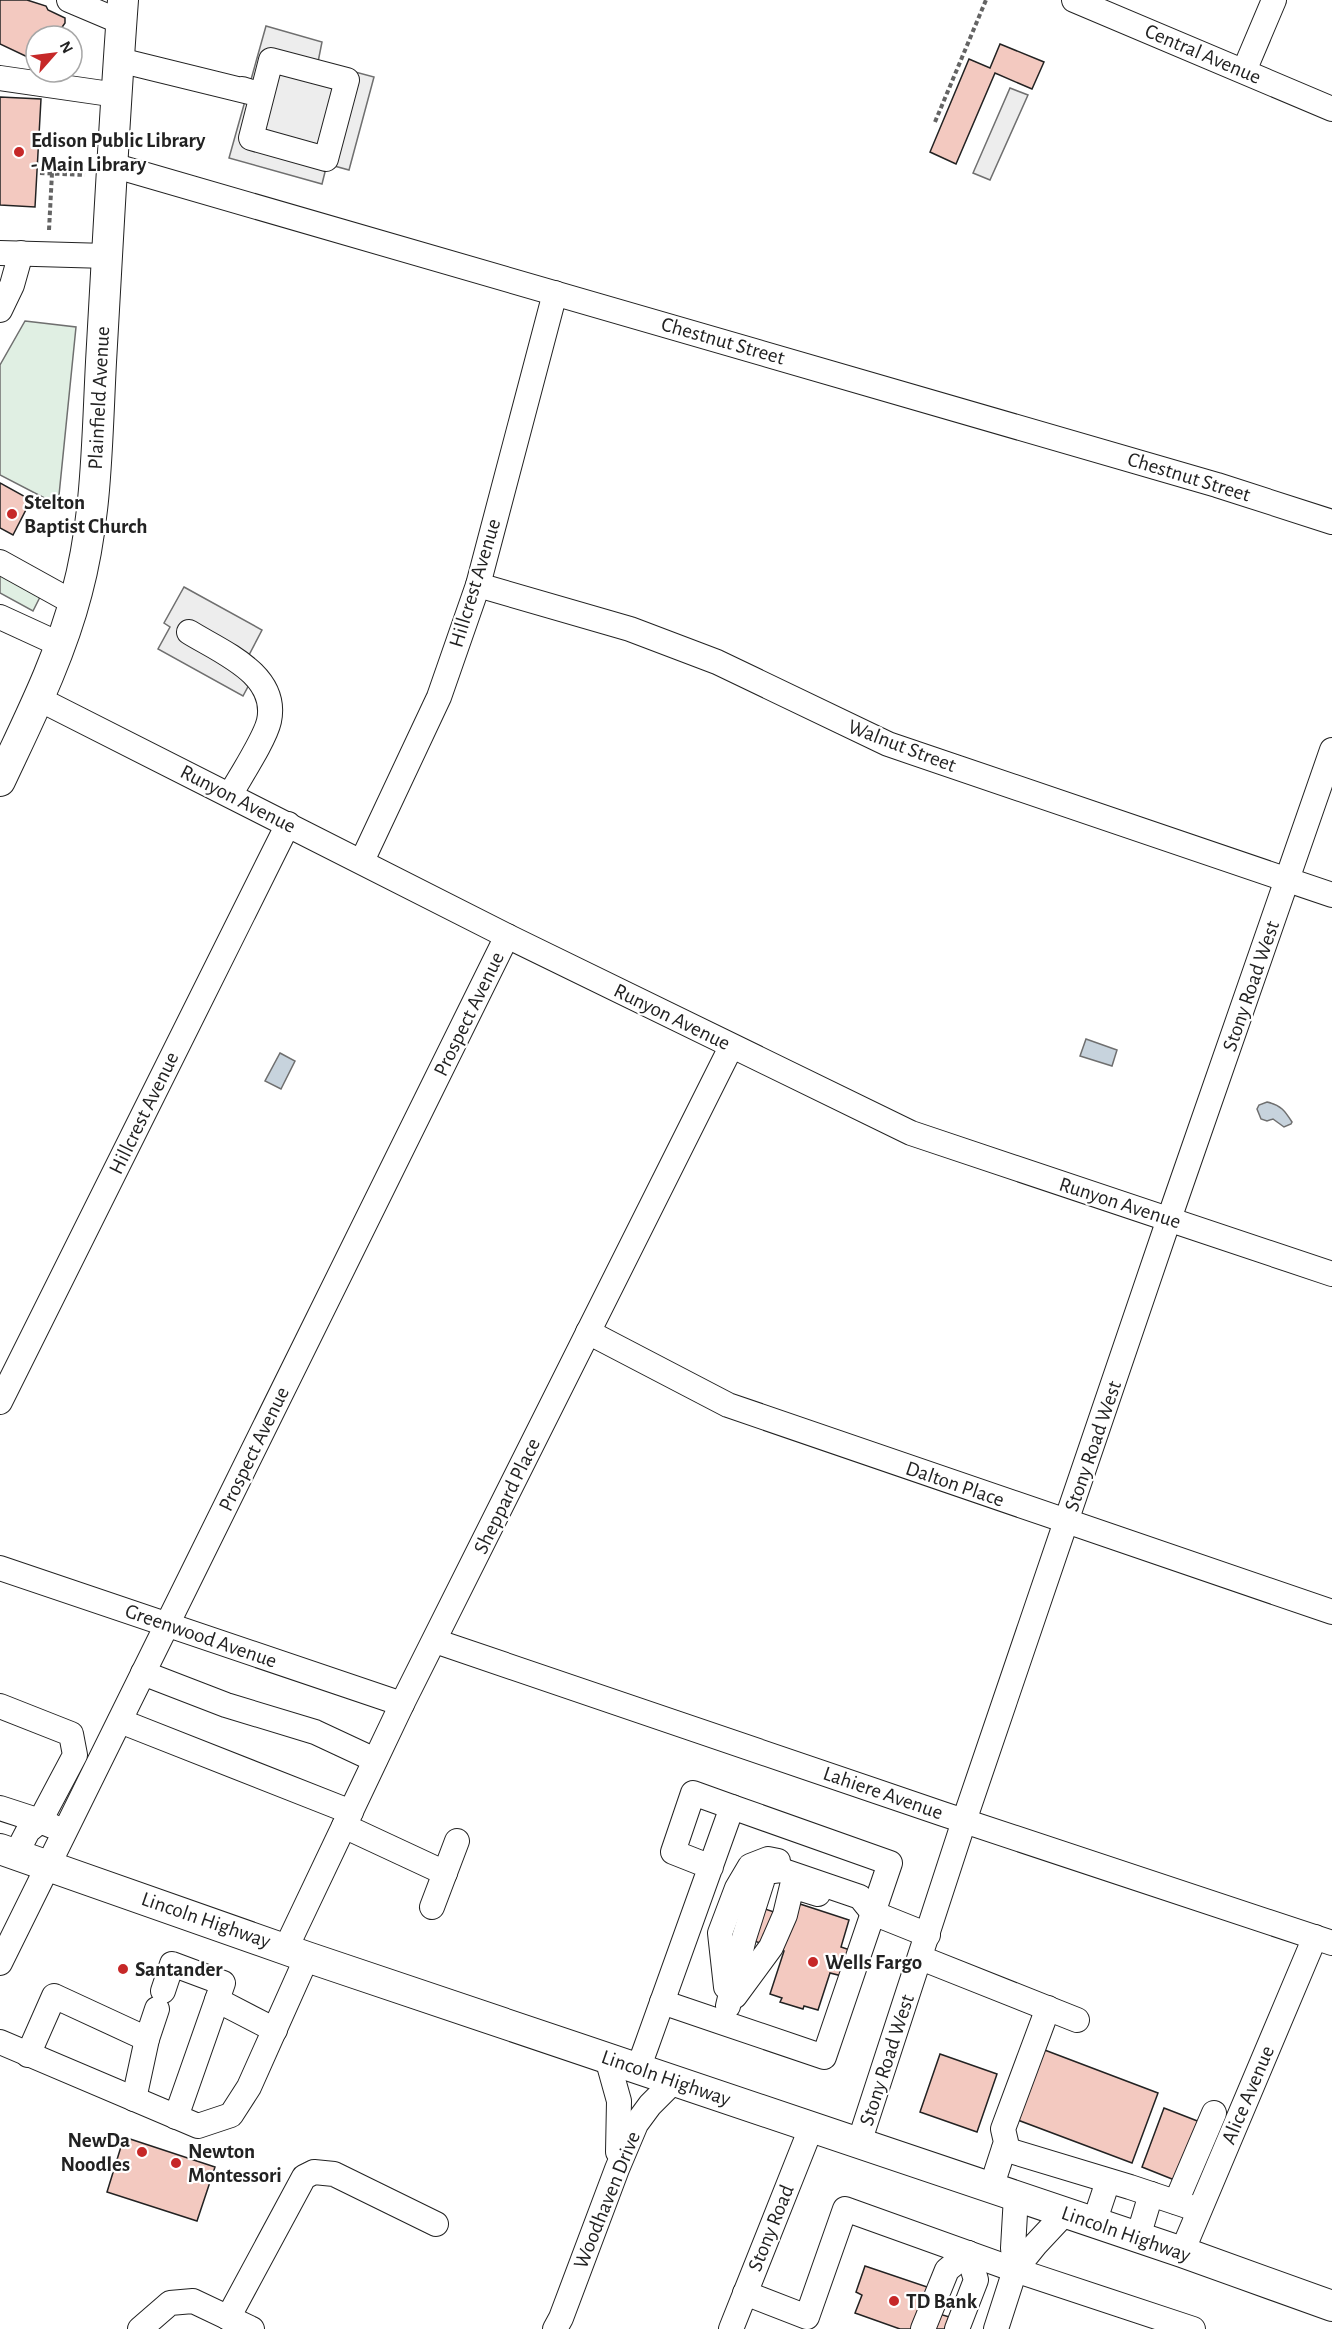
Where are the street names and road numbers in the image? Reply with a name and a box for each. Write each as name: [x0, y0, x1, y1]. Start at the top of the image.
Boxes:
street label: Central Avenue: [1142, 20, 1264, 88]
street label: Chestnut Street: [659, 313, 787, 369]
street label: Plainfield Avenue: [85, 326, 113, 470]
street label: Chestnut Street: [1125, 448, 1253, 506]
street label: Hillcrest Avenue: [445, 516, 505, 650]
street label: Walnut Street: [845, 716, 959, 776]
street label: Runyon Avenue: [177, 761, 299, 837]
street label: Stony Road West: [1219, 918, 1283, 1054]
street label: Prospect Avenue: [430, 949, 508, 1079]
street label: Runyon Avenue: [611, 980, 733, 1054]
street label: Hillcrest Avenue: [105, 1048, 183, 1178]
street label: Runyon Avenue: [1057, 1173, 1183, 1233]
street label: Stony Road West: [1061, 1378, 1125, 1514]
street label: Prospect Avenue: [215, 1384, 293, 1514]
street label: Sheppard Place: [470, 1435, 544, 1557]
street label: Dalton Place: [903, 1457, 1007, 1511]
street label: Greenwood Avenue: [123, 1600, 279, 1672]
street label: Lahiere Avenue: [820, 1763, 946, 1823]
street label: Lincoln Highway: [139, 1888, 273, 1952]
street label: Stony Road West: [856, 1992, 918, 2128]
street label: Alice Avenue: [1218, 2043, 1278, 2147]
street label: Lincoln Highway: [599, 2046, 733, 2110]
street label: Woodhaven Drive: [570, 2128, 644, 2272]
street label: Stony Road: [744, 2182, 798, 2274]
street label: Lincoln Highway: [1059, 2202, 1193, 2266]

